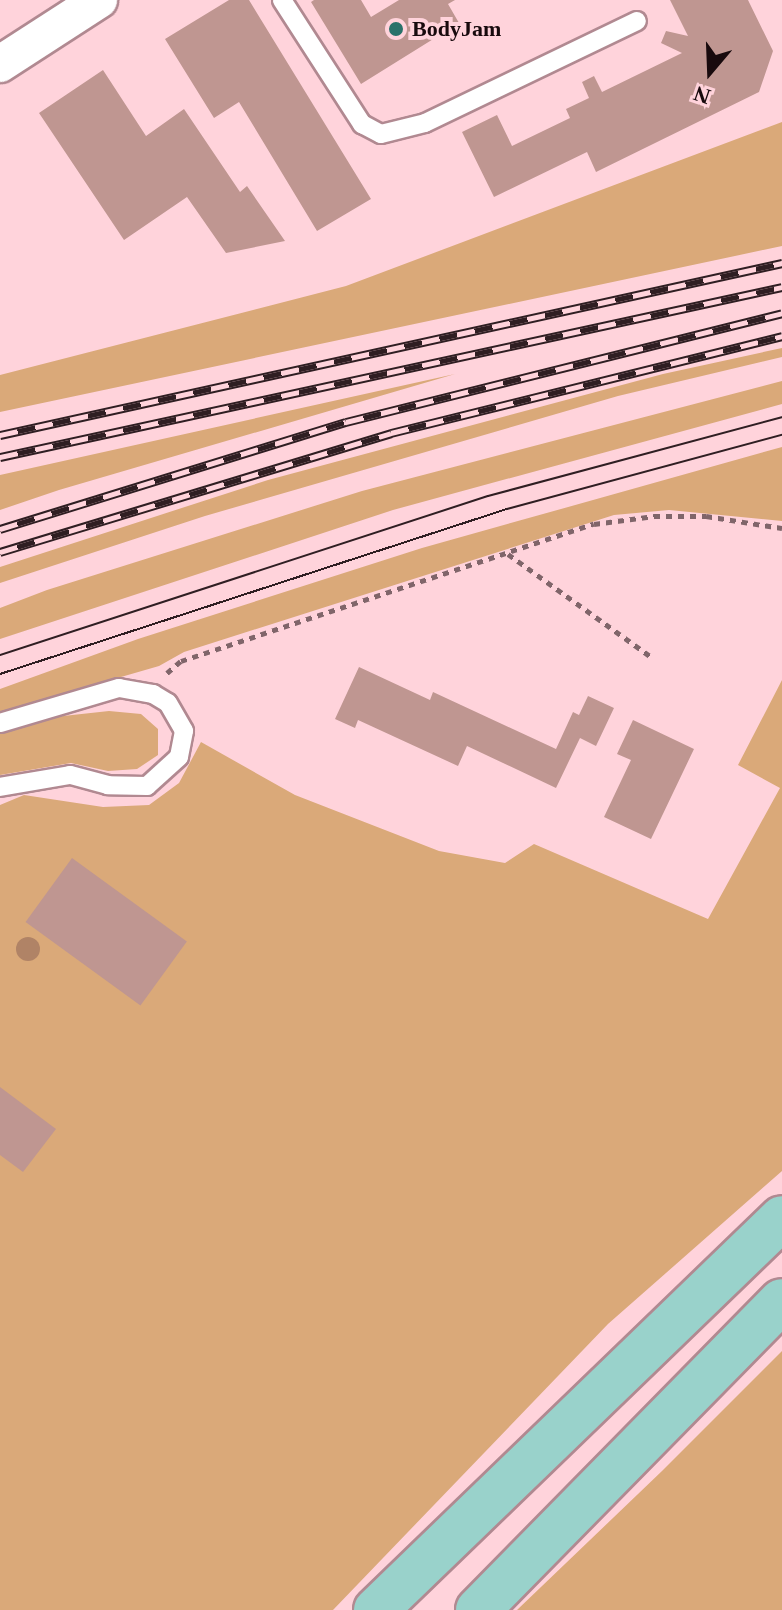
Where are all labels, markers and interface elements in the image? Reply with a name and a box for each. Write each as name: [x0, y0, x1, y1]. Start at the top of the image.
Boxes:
place label: BodyJam: [412, 16, 501, 42]
marker: BodyJam: [387, 20, 405, 38]
north arrow: [670, 32, 750, 112]
text: N: [690, 81, 714, 110]

